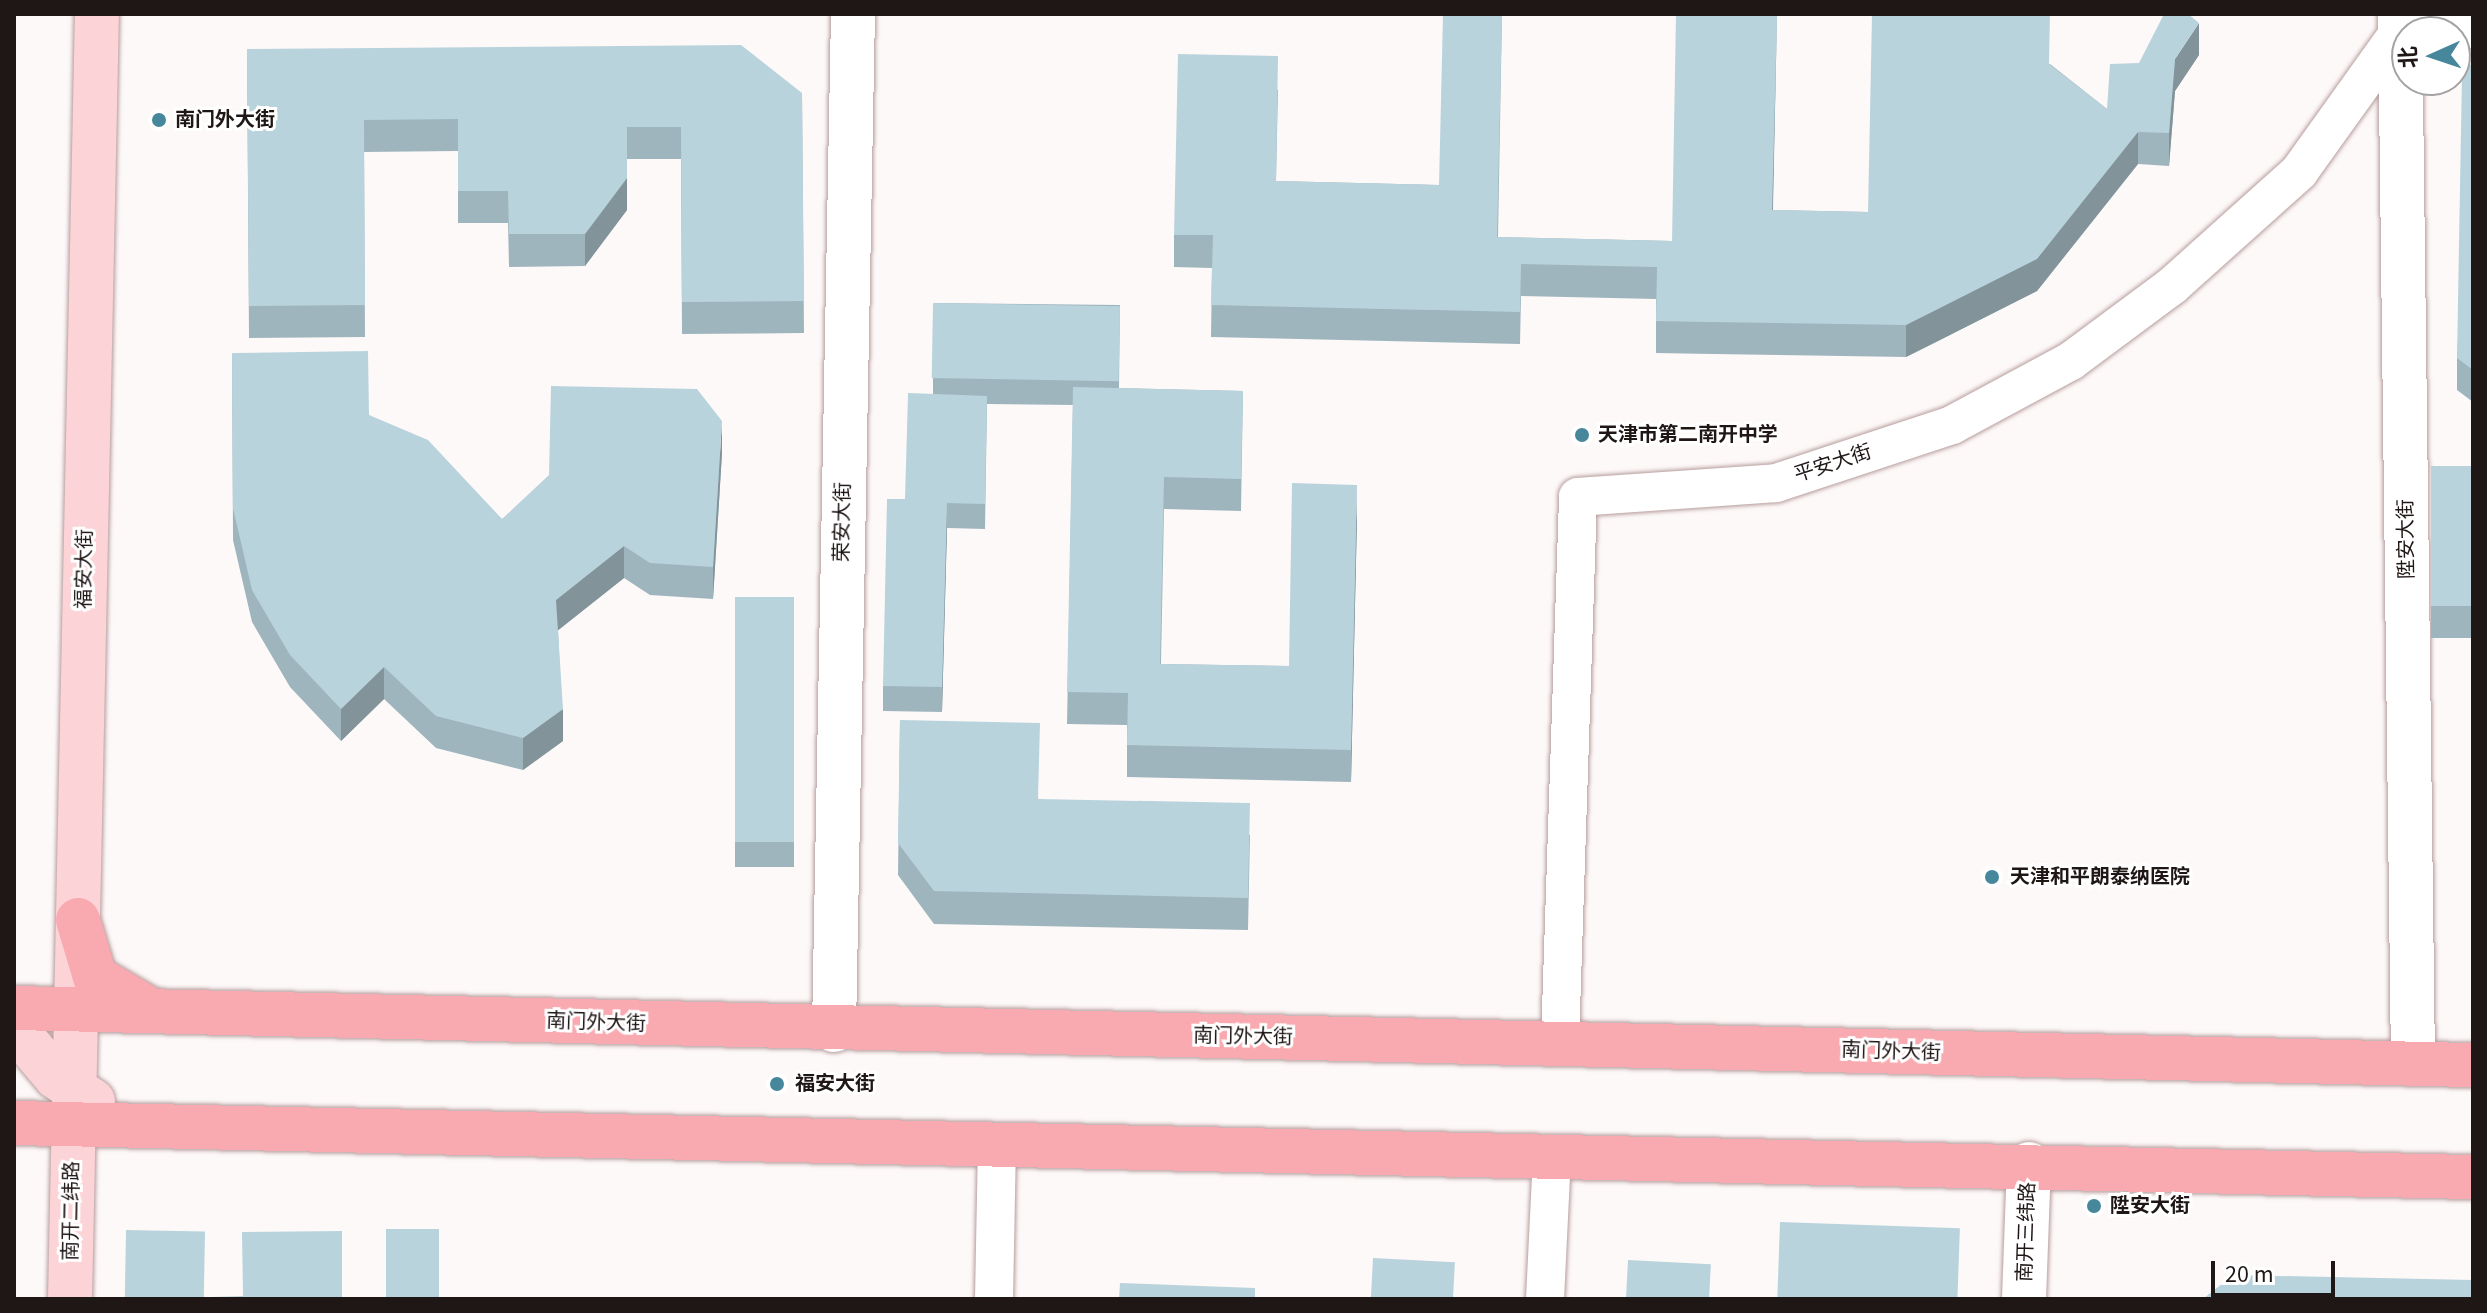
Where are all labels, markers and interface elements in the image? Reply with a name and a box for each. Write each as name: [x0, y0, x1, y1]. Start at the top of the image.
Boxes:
north arrow: [2391, 16, 2471, 96]
text: 北: [2392, 45, 2426, 69]
place label: 南门外大街: [175, 108, 275, 132]
marker: 南门外大街: [150, 111, 168, 129]
place label: 天津市第二南开中学: [1598, 423, 1778, 447]
marker: 天津市第二南开中学: [1573, 426, 1591, 444]
street label: 平安大街: [1791, 440, 1875, 488]
street label: 荣安大街: [830, 482, 856, 562]
street label: 陞安大街: [2394, 499, 2420, 579]
street label: 福安大街: [72, 529, 98, 609]
place label: 天津和平朗泰纳医院: [2010, 865, 2190, 889]
marker: 天津和平朗泰纳医院: [1981, 866, 2003, 888]
street label: 南门外大街: [546, 1009, 646, 1037]
street label: 南门外大街: [1193, 1024, 1293, 1050]
street label: 南门外大街: [1841, 1038, 1941, 1066]
place label: 福安大街: [795, 1072, 875, 1096]
marker: 福安大街: [766, 1073, 788, 1095]
street label: 南开二纬路: [59, 1161, 85, 1261]
street label: 南开三纬路: [2013, 1182, 2041, 1282]
place label: 陞安大街: [2110, 1194, 2190, 1218]
marker: 陞安大街: [2085, 1197, 2103, 1215]
scale bar: [2215, 1245, 2339, 1295]
text: 20 m: [2225, 1257, 2274, 1292]

